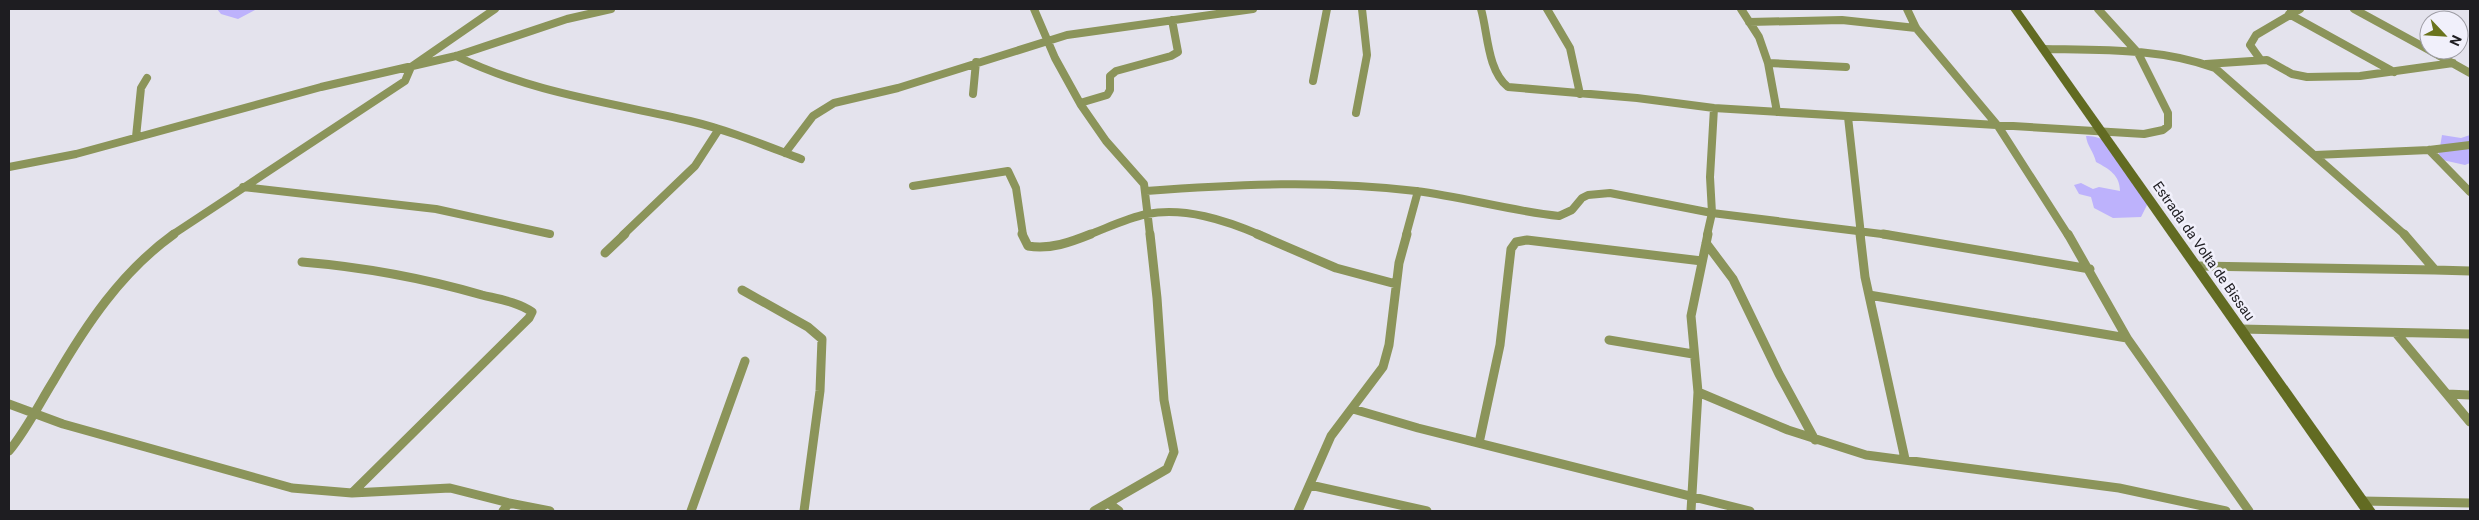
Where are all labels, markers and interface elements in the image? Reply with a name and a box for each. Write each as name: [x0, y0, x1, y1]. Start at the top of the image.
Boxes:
north arrow: [2419, 10, 2469, 60]
text: N: [2446, 33, 2465, 48]
street label: Estrada da Volta de Bissau: [2150, 178, 2258, 324]

